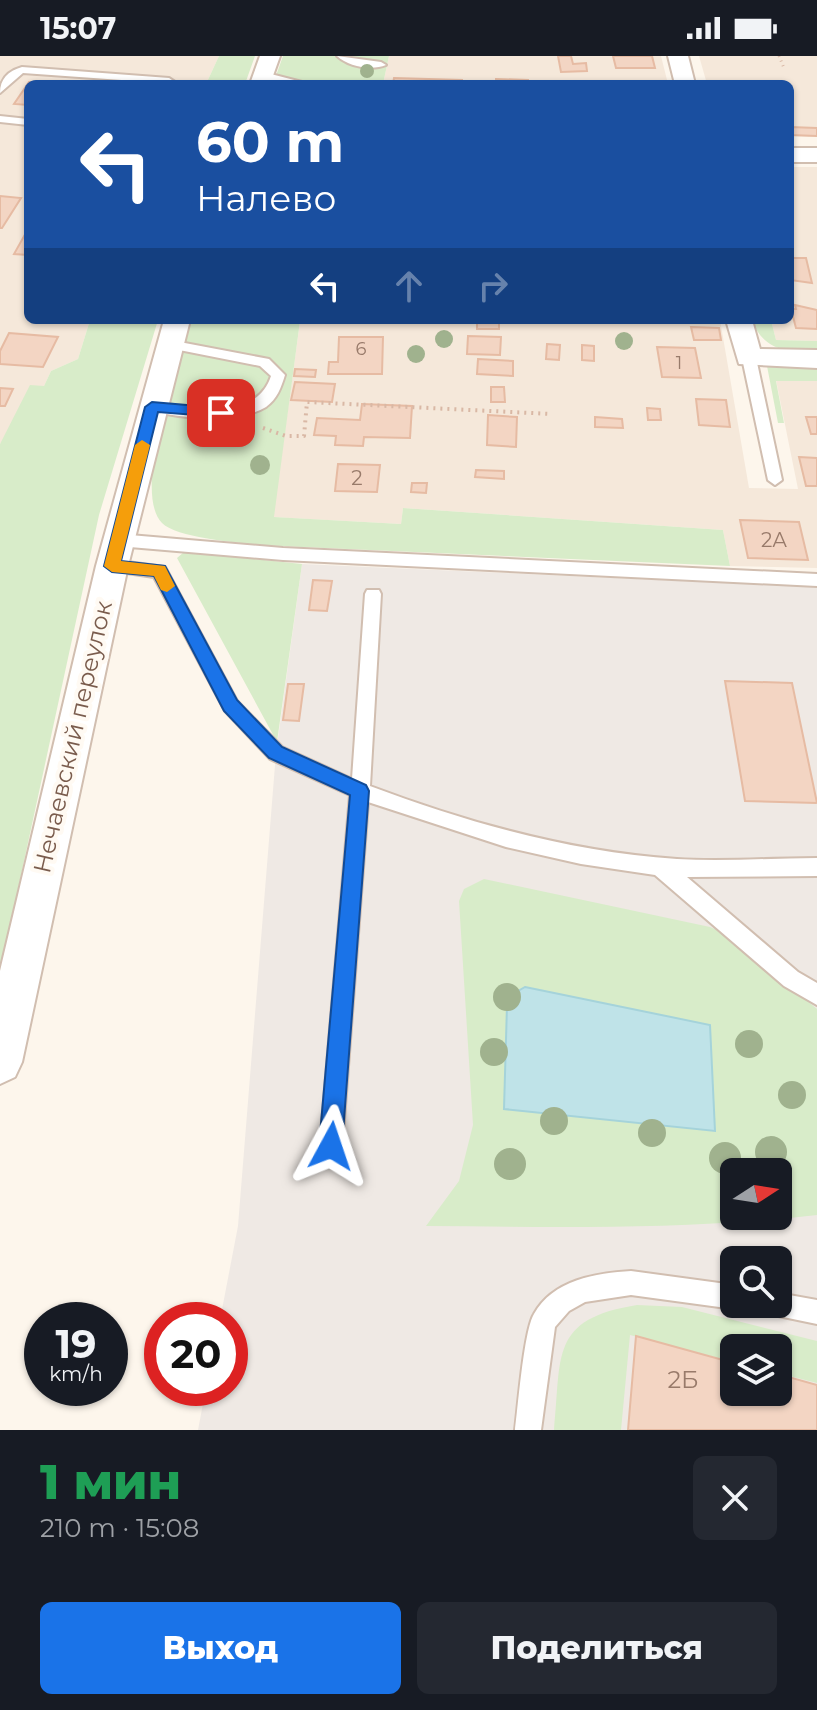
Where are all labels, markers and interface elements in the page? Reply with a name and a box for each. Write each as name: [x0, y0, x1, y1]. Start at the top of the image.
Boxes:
text: 15:07: [40, 10, 116, 47]
text: 60 m: [196, 108, 344, 176]
icon: left: [64, 112, 168, 216]
text: Налево: [196, 176, 336, 220]
icon: left: [303, 264, 347, 308]
icon: ahead: [387, 264, 431, 308]
icon: right: [471, 264, 515, 308]
house number: 6: [356, 338, 367, 360]
house number: 1: [676, 352, 682, 374]
pin: [187, 379, 255, 447]
icon: arrive: [199, 391, 243, 435]
house number: 2: [351, 466, 363, 490]
house number: 2А: [761, 528, 787, 552]
street label: Нечаевский переулок: [27, 598, 118, 876]
position arrow: [289, 1104, 373, 1188]
north arrow: [720, 1158, 792, 1230]
map controls: [720, 1158, 792, 1406]
button: search: [720, 1246, 792, 1318]
speed limit sign: 20: [144, 1302, 248, 1406]
text: 19: [55, 1319, 97, 1368]
button: layers: [720, 1334, 792, 1406]
text: km/h: [49, 1362, 103, 1386]
house number: 2Б: [667, 1365, 699, 1394]
text: 1 мин: [40, 1453, 181, 1511]
button: close: [693, 1456, 777, 1540]
text: 210 m · 15:08: [40, 1512, 199, 1544]
button: Выход: [40, 1602, 401, 1694]
button: Поделиться: [417, 1602, 777, 1694]

